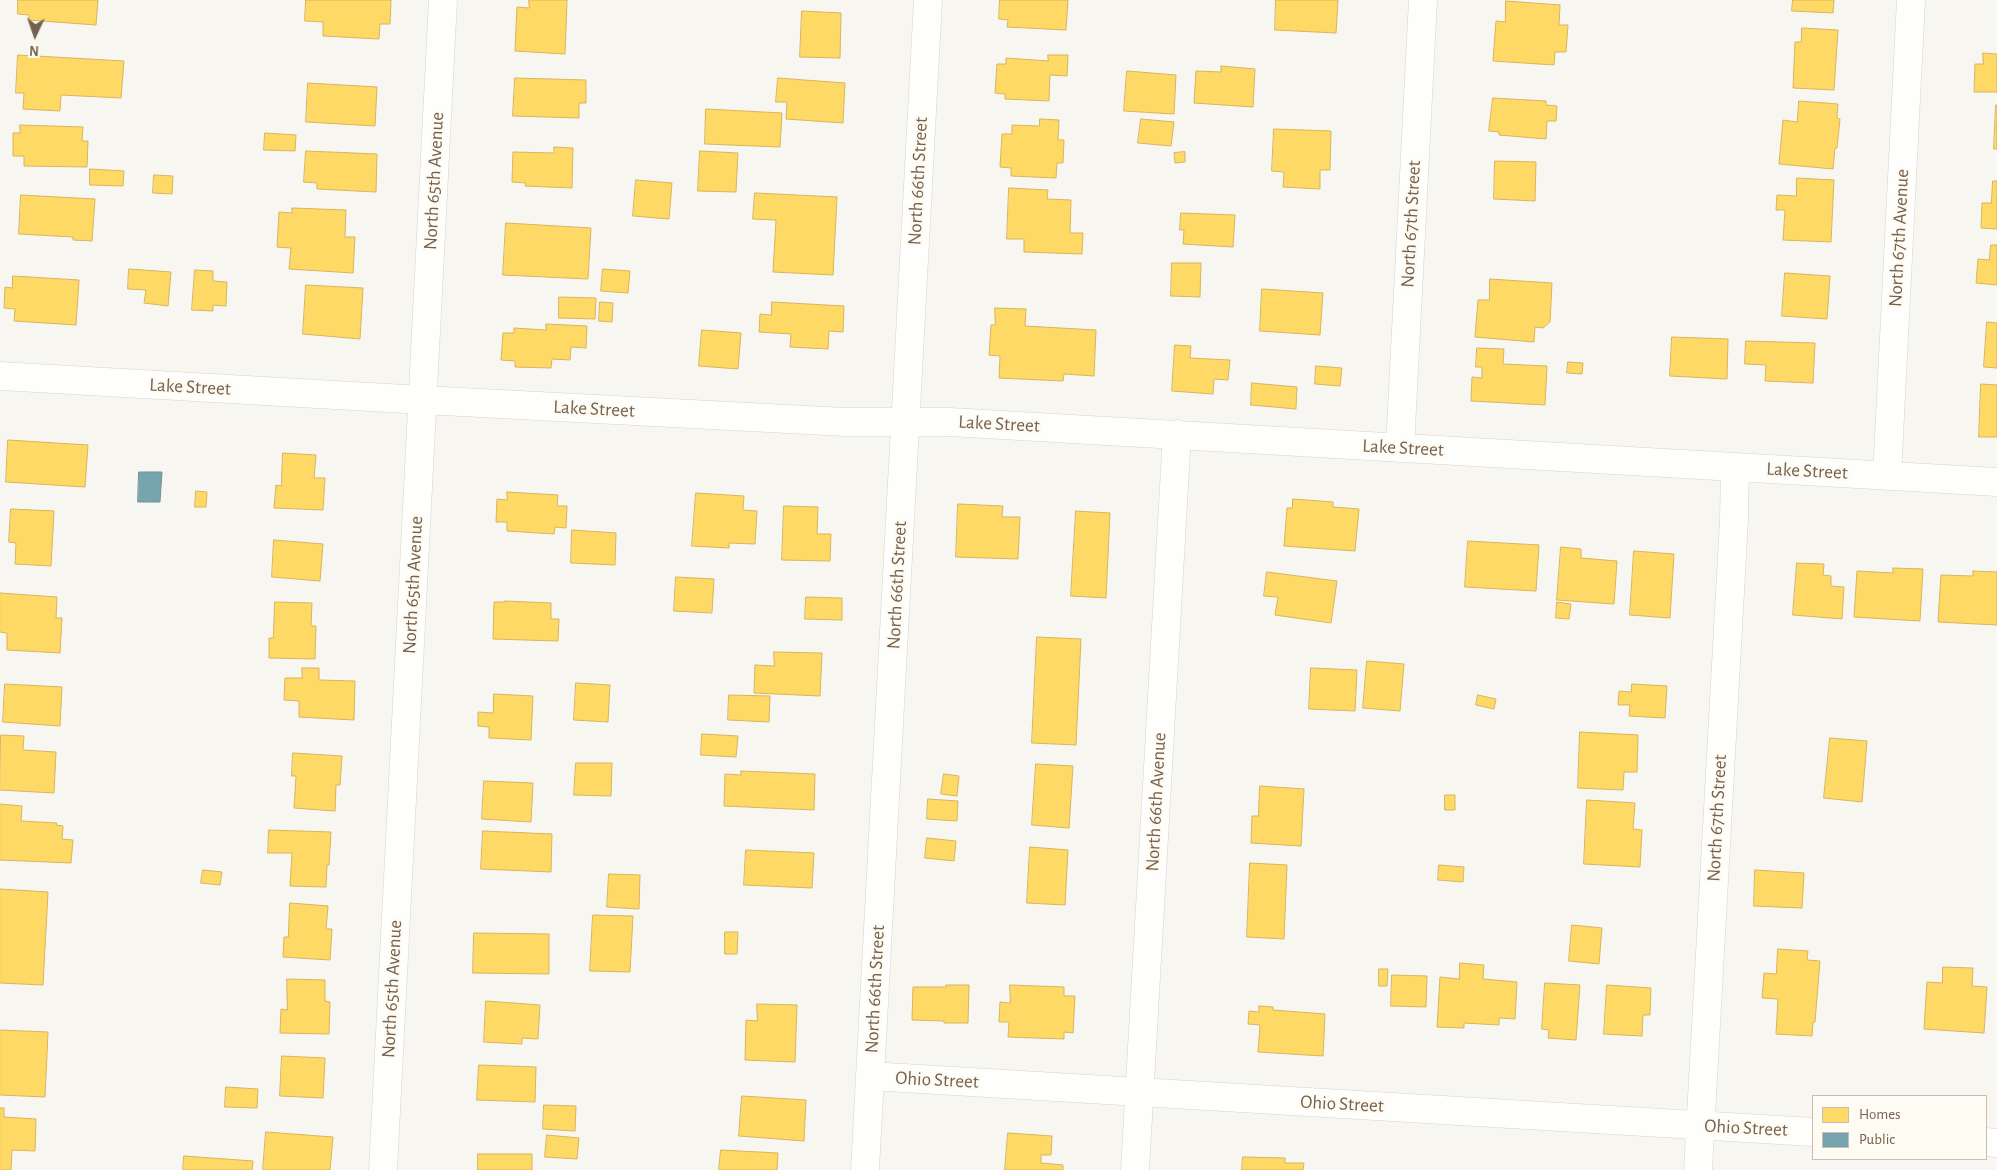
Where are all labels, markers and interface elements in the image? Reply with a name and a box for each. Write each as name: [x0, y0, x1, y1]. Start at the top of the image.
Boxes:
north arrow: [10, 10, 60, 60]
text: N: [29, 43, 39, 57]
street label: North 65th Avenue: [419, 111, 449, 251]
street label: North 66th Street: [903, 116, 933, 246]
street label: North 67th Street: [1396, 160, 1426, 288]
street label: North 67th Avenue: [1884, 168, 1914, 308]
street label: Lake Street: [149, 373, 231, 401]
street label: Lake Street: [553, 395, 635, 423]
street label: Lake Street: [958, 410, 1040, 438]
street label: Lake Street: [1362, 434, 1444, 462]
street label: Lake Street: [1766, 457, 1848, 485]
street label: North 65th Avenue: [398, 515, 428, 655]
street label: North 66th Street: [882, 520, 912, 650]
street label: North 66th Avenue: [1141, 732, 1171, 872]
street label: North 67th Street: [1702, 754, 1732, 882]
street label: North 65th Avenue: [377, 919, 407, 1059]
street label: North 66th Street: [860, 924, 890, 1054]
street label: Ohio Street: [895, 1066, 979, 1094]
street label: Ohio Street: [1300, 1090, 1384, 1118]
legend: [1812, 1095, 1987, 1160]
text: Homes: [1859, 1107, 1901, 1122]
street label: Ohio Street: [1704, 1114, 1788, 1142]
text: Public: [1859, 1132, 1895, 1147]

